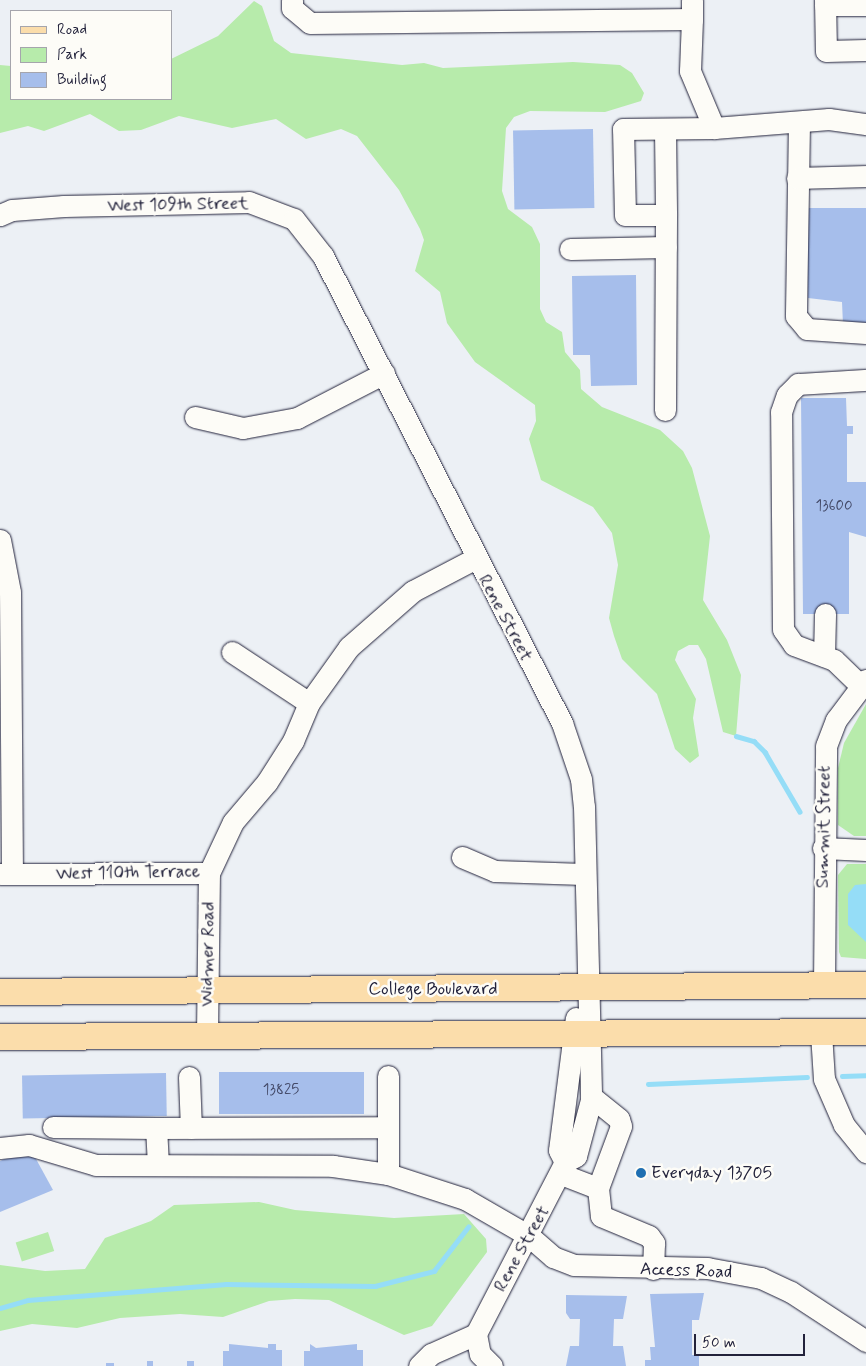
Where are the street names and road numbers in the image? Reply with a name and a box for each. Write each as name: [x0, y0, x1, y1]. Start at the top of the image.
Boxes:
street label: West 109th Street: [107, 193, 249, 217]
street label: Rene Street: [473, 571, 537, 665]
street label: Summit Street: [812, 764, 836, 890]
street label: West 110th Terrace: [56, 861, 200, 885]
street label: Widmer Road: [196, 901, 220, 1007]
street label: College Boulevard: [368, 978, 498, 1000]
street label: Rene Street: [490, 1203, 554, 1295]
street label: Access Road: [640, 1259, 732, 1283]

